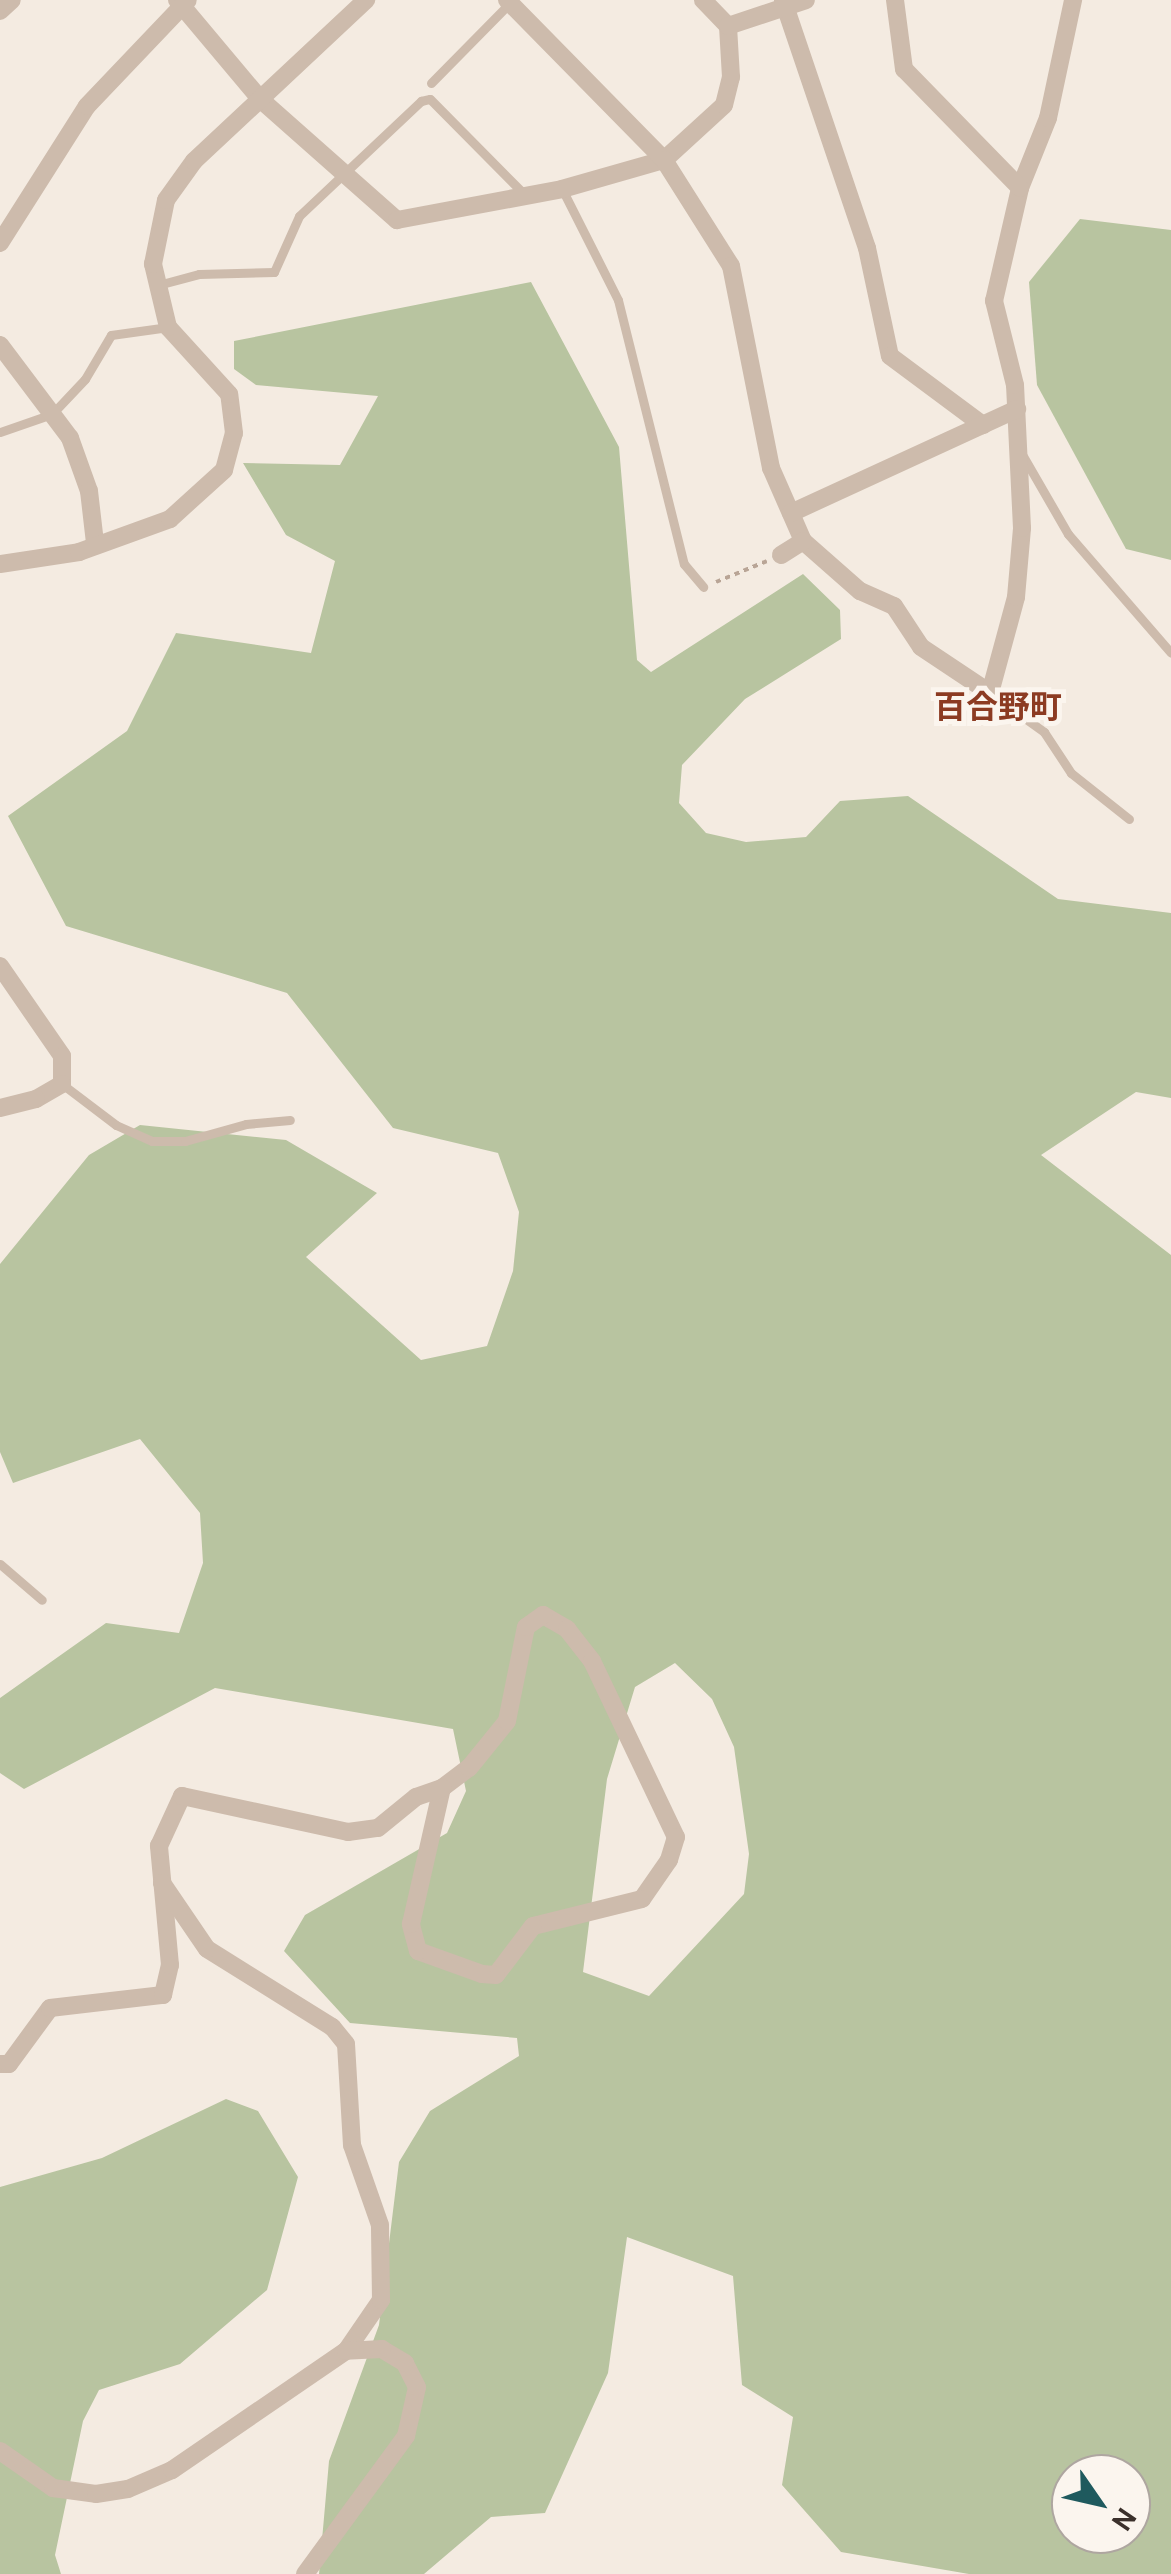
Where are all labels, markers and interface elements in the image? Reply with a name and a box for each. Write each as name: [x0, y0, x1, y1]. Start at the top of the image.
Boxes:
district label: 百合野町: [934, 688, 1062, 726]
north arrow: [1051, 2454, 1151, 2554]
text: N: [1105, 2502, 1144, 2537]

